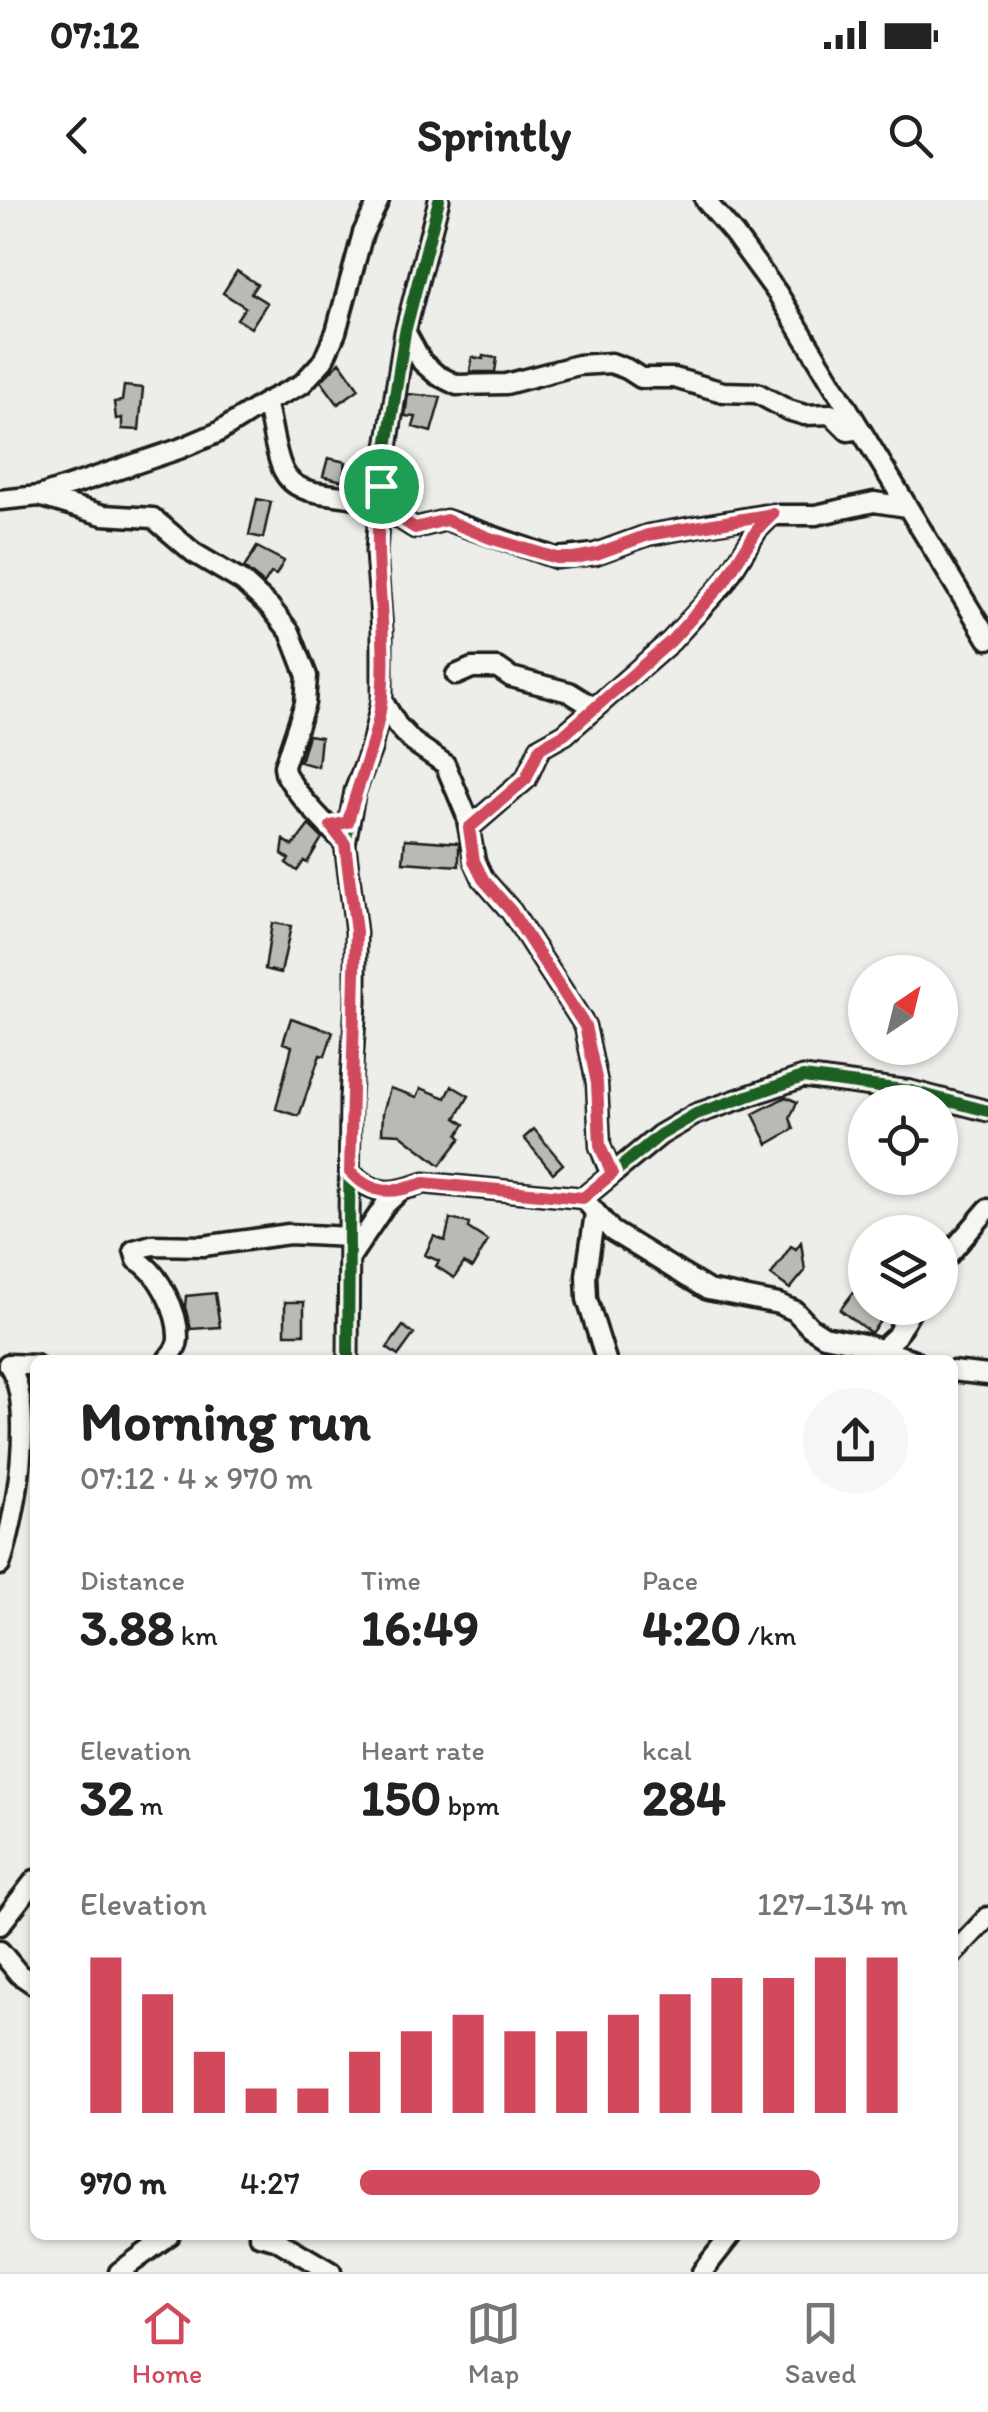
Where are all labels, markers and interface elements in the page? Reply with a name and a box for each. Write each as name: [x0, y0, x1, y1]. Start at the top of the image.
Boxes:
text: 07:12: [50, 12, 139, 58]
icon: back: [50, 108, 105, 163]
text: Sprintly: [417, 108, 571, 162]
icon: search: [883, 108, 938, 163]
pin: [339, 444, 424, 529]
icon: arrive: [354, 459, 409, 514]
north arrow: [848, 955, 958, 1065]
map controls: [848, 955, 958, 1325]
button: locate: [848, 1085, 958, 1195]
button: layers: [848, 1215, 958, 1325]
text: Morning run: [80, 1388, 371, 1454]
button: share: [803, 1388, 908, 1493]
text: 07:12 · 4 × 970 m: [80, 1459, 313, 1497]
text: Distance: [80, 1563, 185, 1597]
text: Time: [361, 1563, 421, 1597]
text: Pace: [642, 1563, 698, 1597]
text: 3.88: [80, 1597, 174, 1658]
text: 16:49: [361, 1597, 479, 1658]
text: 4:20: [642, 1597, 741, 1658]
text: km: [174, 1618, 218, 1652]
text: /km: [741, 1618, 797, 1652]
text: Elevation: [80, 1733, 191, 1767]
text: Heart rate: [361, 1733, 485, 1767]
text: kcal: [642, 1733, 692, 1767]
text: 32: [80, 1767, 134, 1828]
text: 150: [361, 1767, 441, 1828]
text: 284: [642, 1767, 726, 1828]
text: m: [134, 1788, 163, 1822]
text: bpm: [441, 1788, 500, 1822]
text: Elevation: [80, 1885, 207, 1923]
text: 127–134 m: [757, 1885, 908, 1923]
text: 970 m: [80, 2164, 166, 2202]
text: 4:27: [240, 2164, 300, 2202]
tab: Home: [132, 2296, 202, 2390]
tab: Map: [466, 2296, 521, 2390]
tab: Saved: [785, 2296, 856, 2390]

